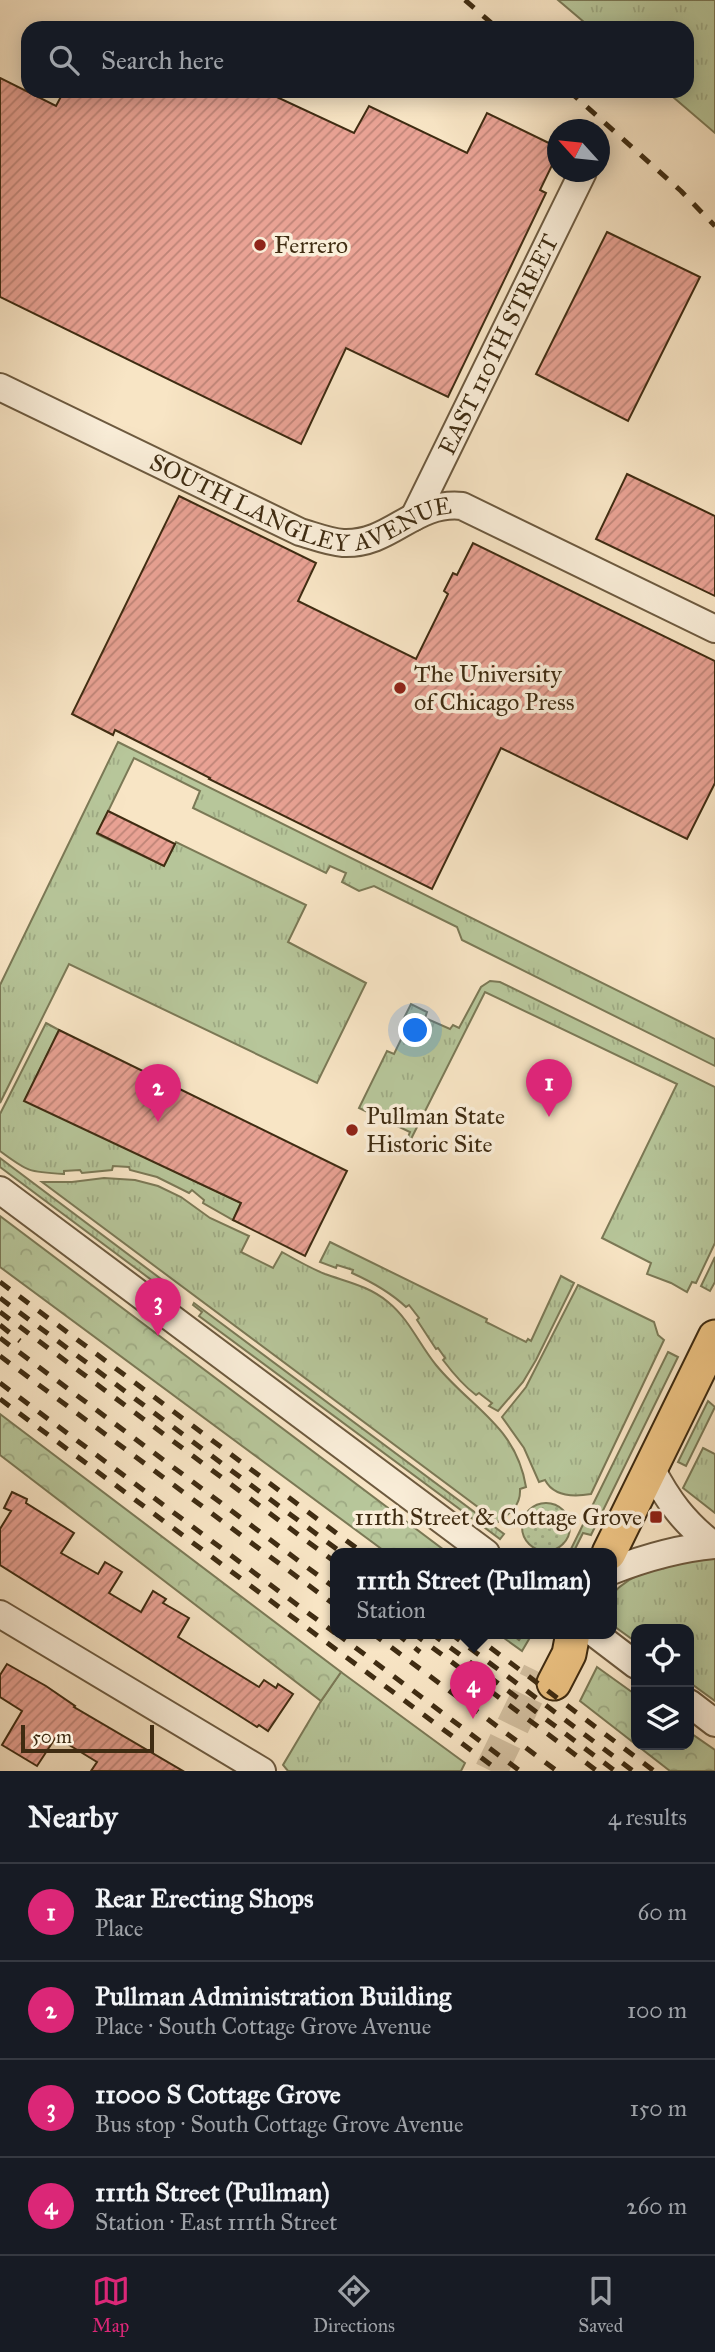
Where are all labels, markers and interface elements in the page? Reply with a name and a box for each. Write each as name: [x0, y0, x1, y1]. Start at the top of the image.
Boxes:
search box: [21, 21, 694, 98]
icon: search: [45, 41, 83, 79]
text: Search here: [101, 44, 224, 76]
north arrow: [547, 119, 610, 182]
street label: EAST 110TH STREET: [432, 229, 565, 460]
place label: Ferrero: [274, 230, 348, 260]
marker: Ferrero: [252, 237, 268, 253]
street label: SOUTH LANGLEY AVENUE: [145, 447, 454, 559]
place label: The University of Chicago Press: [414, 659, 575, 717]
marker: The University of Chicago Press: [392, 680, 408, 696]
your location: [398, 1013, 432, 1047]
pin: 1: [526, 1059, 572, 1117]
pin: 2: [135, 1064, 181, 1122]
place label: Pullman State Historic Site: [366, 1101, 505, 1159]
marker: Pullman State Historic Site: [344, 1122, 360, 1138]
pin: 3: [135, 1278, 181, 1336]
place label: 111th Street & Cottage Grove: [354, 1502, 642, 1532]
marker: 111th Street & Cottage Grove: [648, 1509, 664, 1525]
popup: [330, 1548, 617, 1639]
text: 111th Street (Pullman): [356, 1564, 591, 1596]
text: Station: [356, 1596, 426, 1624]
map controls: [631, 1624, 694, 1750]
button: locate: [631, 1624, 694, 1687]
pin: 4: [450, 1661, 496, 1719]
button: layers: [631, 1687, 694, 1750]
scale bar: [21, 1722, 154, 1754]
text: 50 m: [32, 1725, 72, 1748]
text: Nearby: [28, 1799, 118, 1835]
text: 4 results: [608, 1803, 687, 1831]
text: Rear Erecting Shops: [95, 1882, 314, 1914]
text: 1: [46, 1898, 56, 1926]
text: 60 m: [638, 1898, 687, 1926]
text: Place: [95, 1914, 143, 1942]
text: Pullman Administration Building: [95, 1980, 451, 2012]
text: 2: [45, 1996, 57, 2024]
text: 100 m: [627, 1996, 687, 2024]
text: Place · South Cottage Grove Avenue: [95, 2012, 431, 2040]
text: 11000 S Cottage Grove: [95, 2078, 341, 2110]
text: 3: [46, 2094, 56, 2122]
text: 150 m: [630, 2094, 687, 2122]
text: Bus stop · South Cottage Grove Avenue: [95, 2110, 464, 2138]
text: 111th Street (Pullman): [95, 2176, 330, 2208]
text: 4: [45, 2192, 57, 2220]
text: 260 m: [626, 2192, 687, 2220]
text: Station · East 111th Street: [95, 2208, 338, 2236]
tab: Map: [92, 2272, 130, 2337]
tab: Directions: [313, 2272, 395, 2337]
tab: Saved: [578, 2272, 623, 2337]

